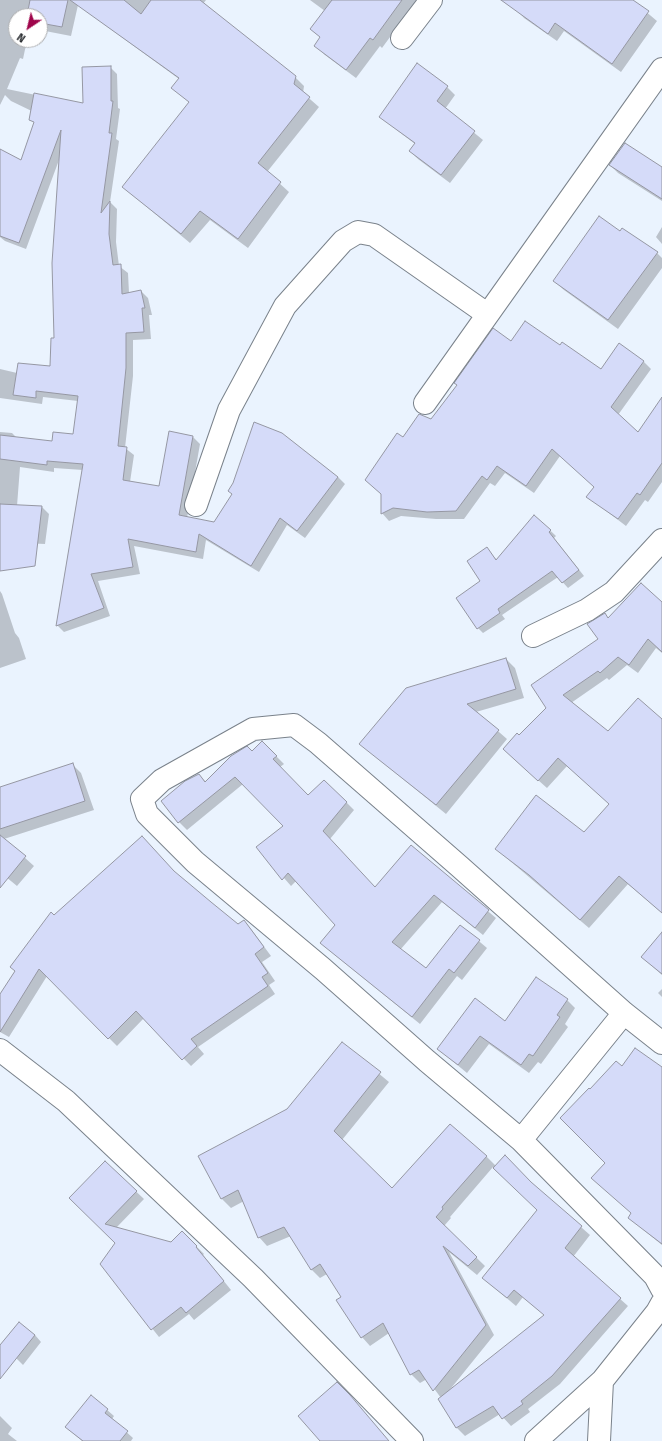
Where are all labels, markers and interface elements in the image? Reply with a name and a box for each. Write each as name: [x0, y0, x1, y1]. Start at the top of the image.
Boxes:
north arrow: [8, 8, 48, 48]
text: N: [15, 30, 28, 45]

